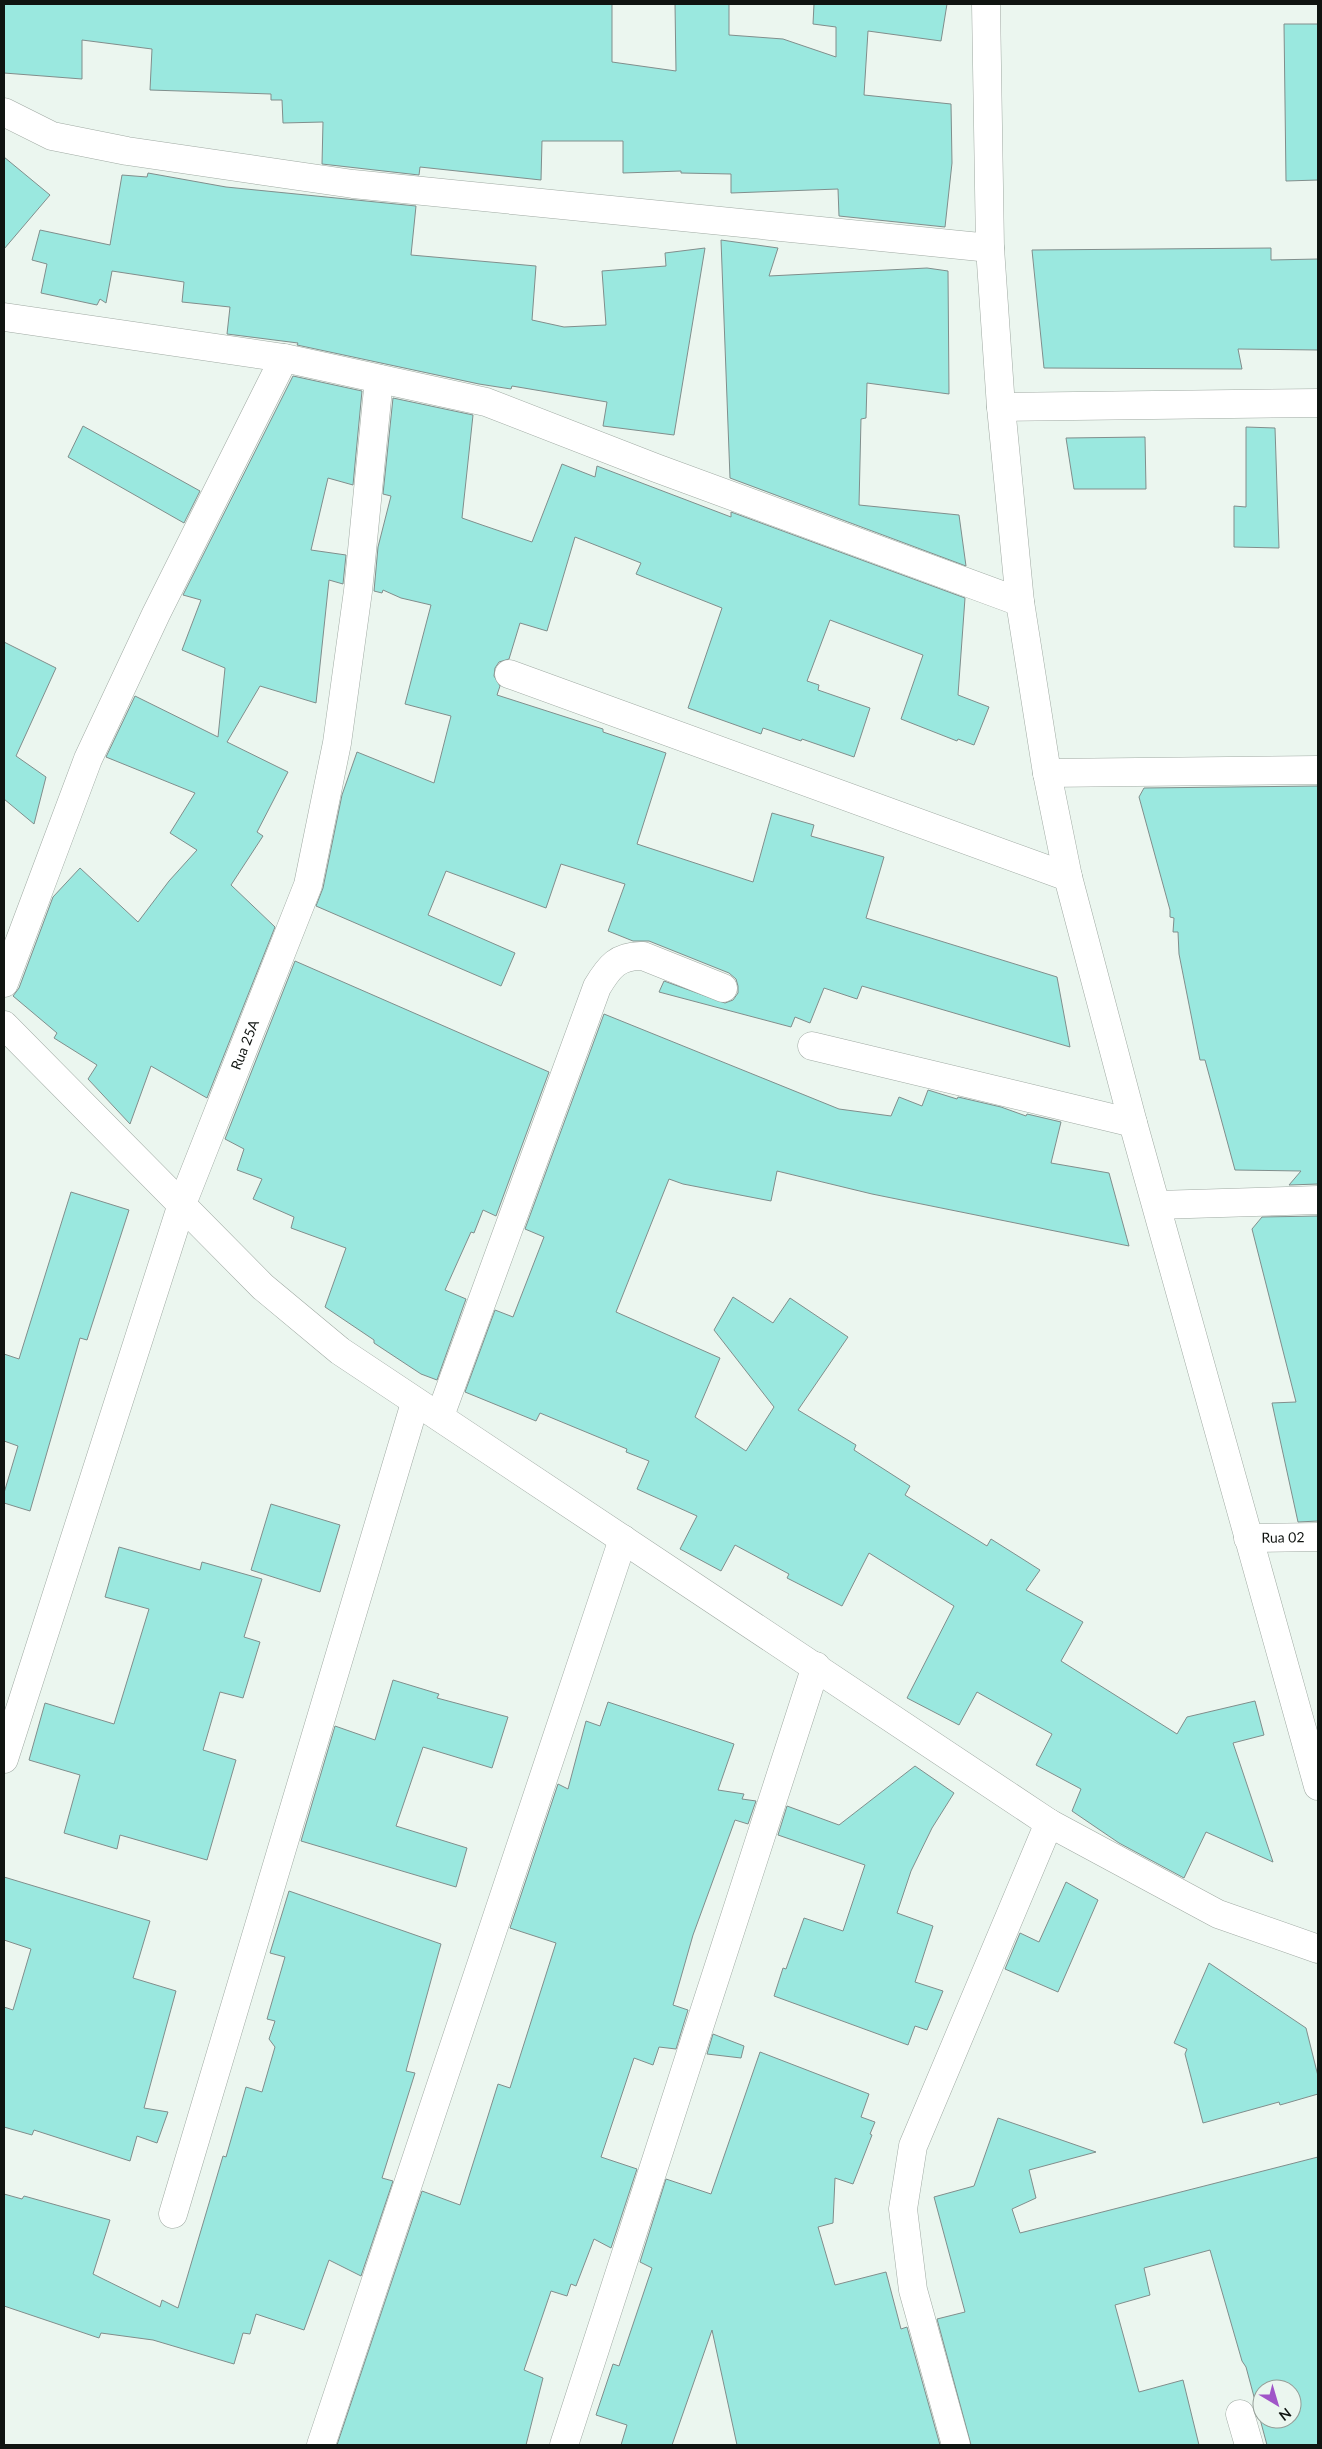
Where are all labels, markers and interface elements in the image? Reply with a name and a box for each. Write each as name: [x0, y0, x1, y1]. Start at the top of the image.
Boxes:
street label: Rua 25A: [227, 1017, 262, 1072]
street label: Rua 02: [1261, 1528, 1305, 1546]
north arrow: [1252, 2379, 1302, 2429]
text: N: [1276, 2405, 1295, 2425]

